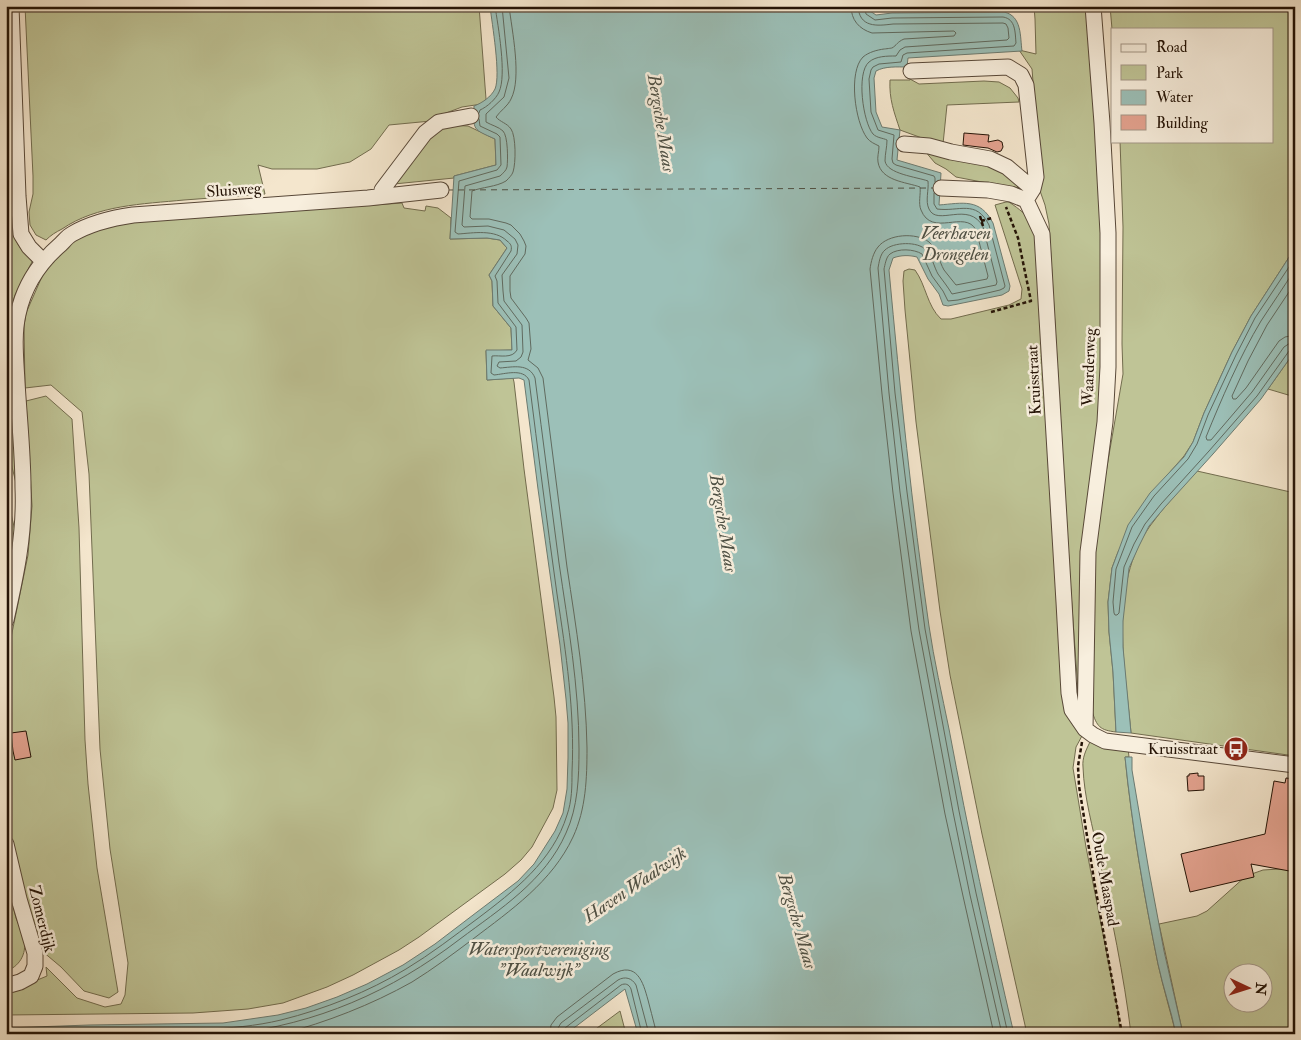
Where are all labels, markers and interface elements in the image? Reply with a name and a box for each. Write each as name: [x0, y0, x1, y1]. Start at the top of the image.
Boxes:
legend: [1111, 28, 1274, 142]
text: Road: [1156, 38, 1188, 57]
text: Park: [1156, 64, 1183, 83]
water label: Bergsche Maas: [642, 72, 680, 175]
text: Water: [1155, 88, 1193, 107]
text: Building: [1156, 114, 1208, 133]
street label: Sluisweg: [206, 178, 263, 202]
water label: Veerhaven Drongelen: [921, 222, 991, 266]
street label: Waarderweg: [1078, 326, 1100, 408]
street label: Kruisstraat: [1022, 344, 1046, 416]
water label: Bergsche Maas: [704, 472, 742, 575]
bus stop icon: Kruisstraat: [1223, 736, 1249, 762]
place label: Kruisstraat: [1148, 739, 1218, 759]
street label: Oude Maaspad: [1086, 830, 1123, 928]
water label: Haven Waalwijk: [578, 842, 691, 928]
water label: Bergsche Maas: [772, 869, 822, 973]
street label: Zomerdijk: [24, 884, 60, 955]
water label: Watersportvereniging "Waalwijk": [468, 938, 611, 982]
north arrow: [1224, 962, 1274, 1012]
text: N: [1252, 981, 1269, 996]

